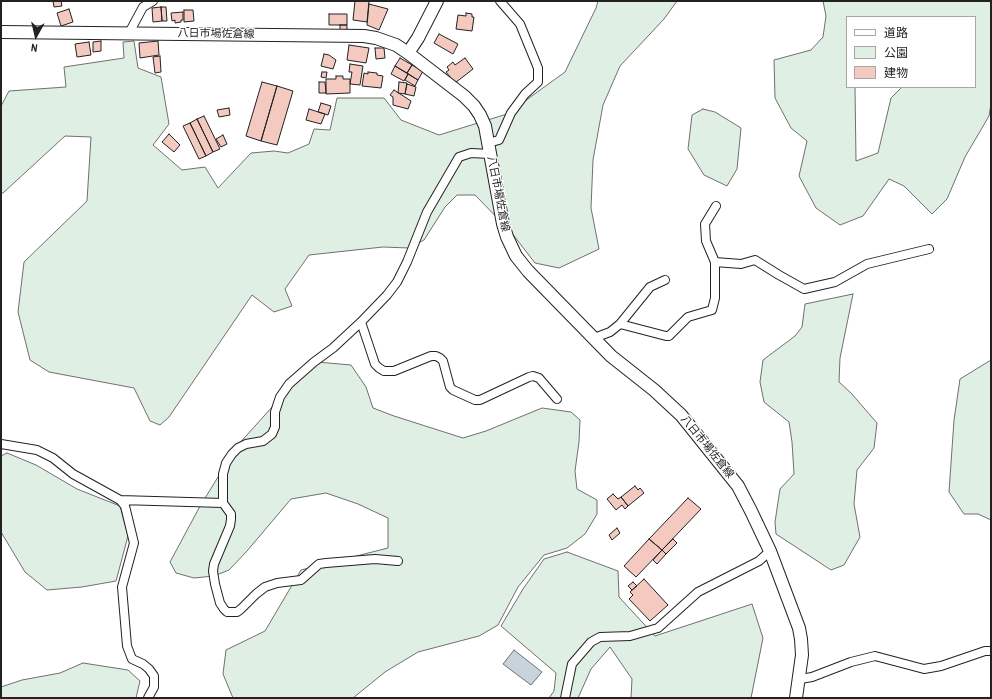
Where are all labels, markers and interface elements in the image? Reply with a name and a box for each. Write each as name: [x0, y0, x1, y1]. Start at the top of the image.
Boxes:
north arrow: [16, 16, 56, 56]
legend: [846, 16, 976, 88]
text: 道路: [884, 25, 908, 41]
street label: 八日市場佐倉線: [177, 27, 255, 41]
text: N: [30, 40, 39, 55]
text: 公園: [884, 45, 908, 61]
text: 建物: [884, 65, 908, 81]
street label: 八日市場佐倉線: [484, 155, 512, 233]
street label: 八日市場佐倉線: [678, 413, 736, 481]

